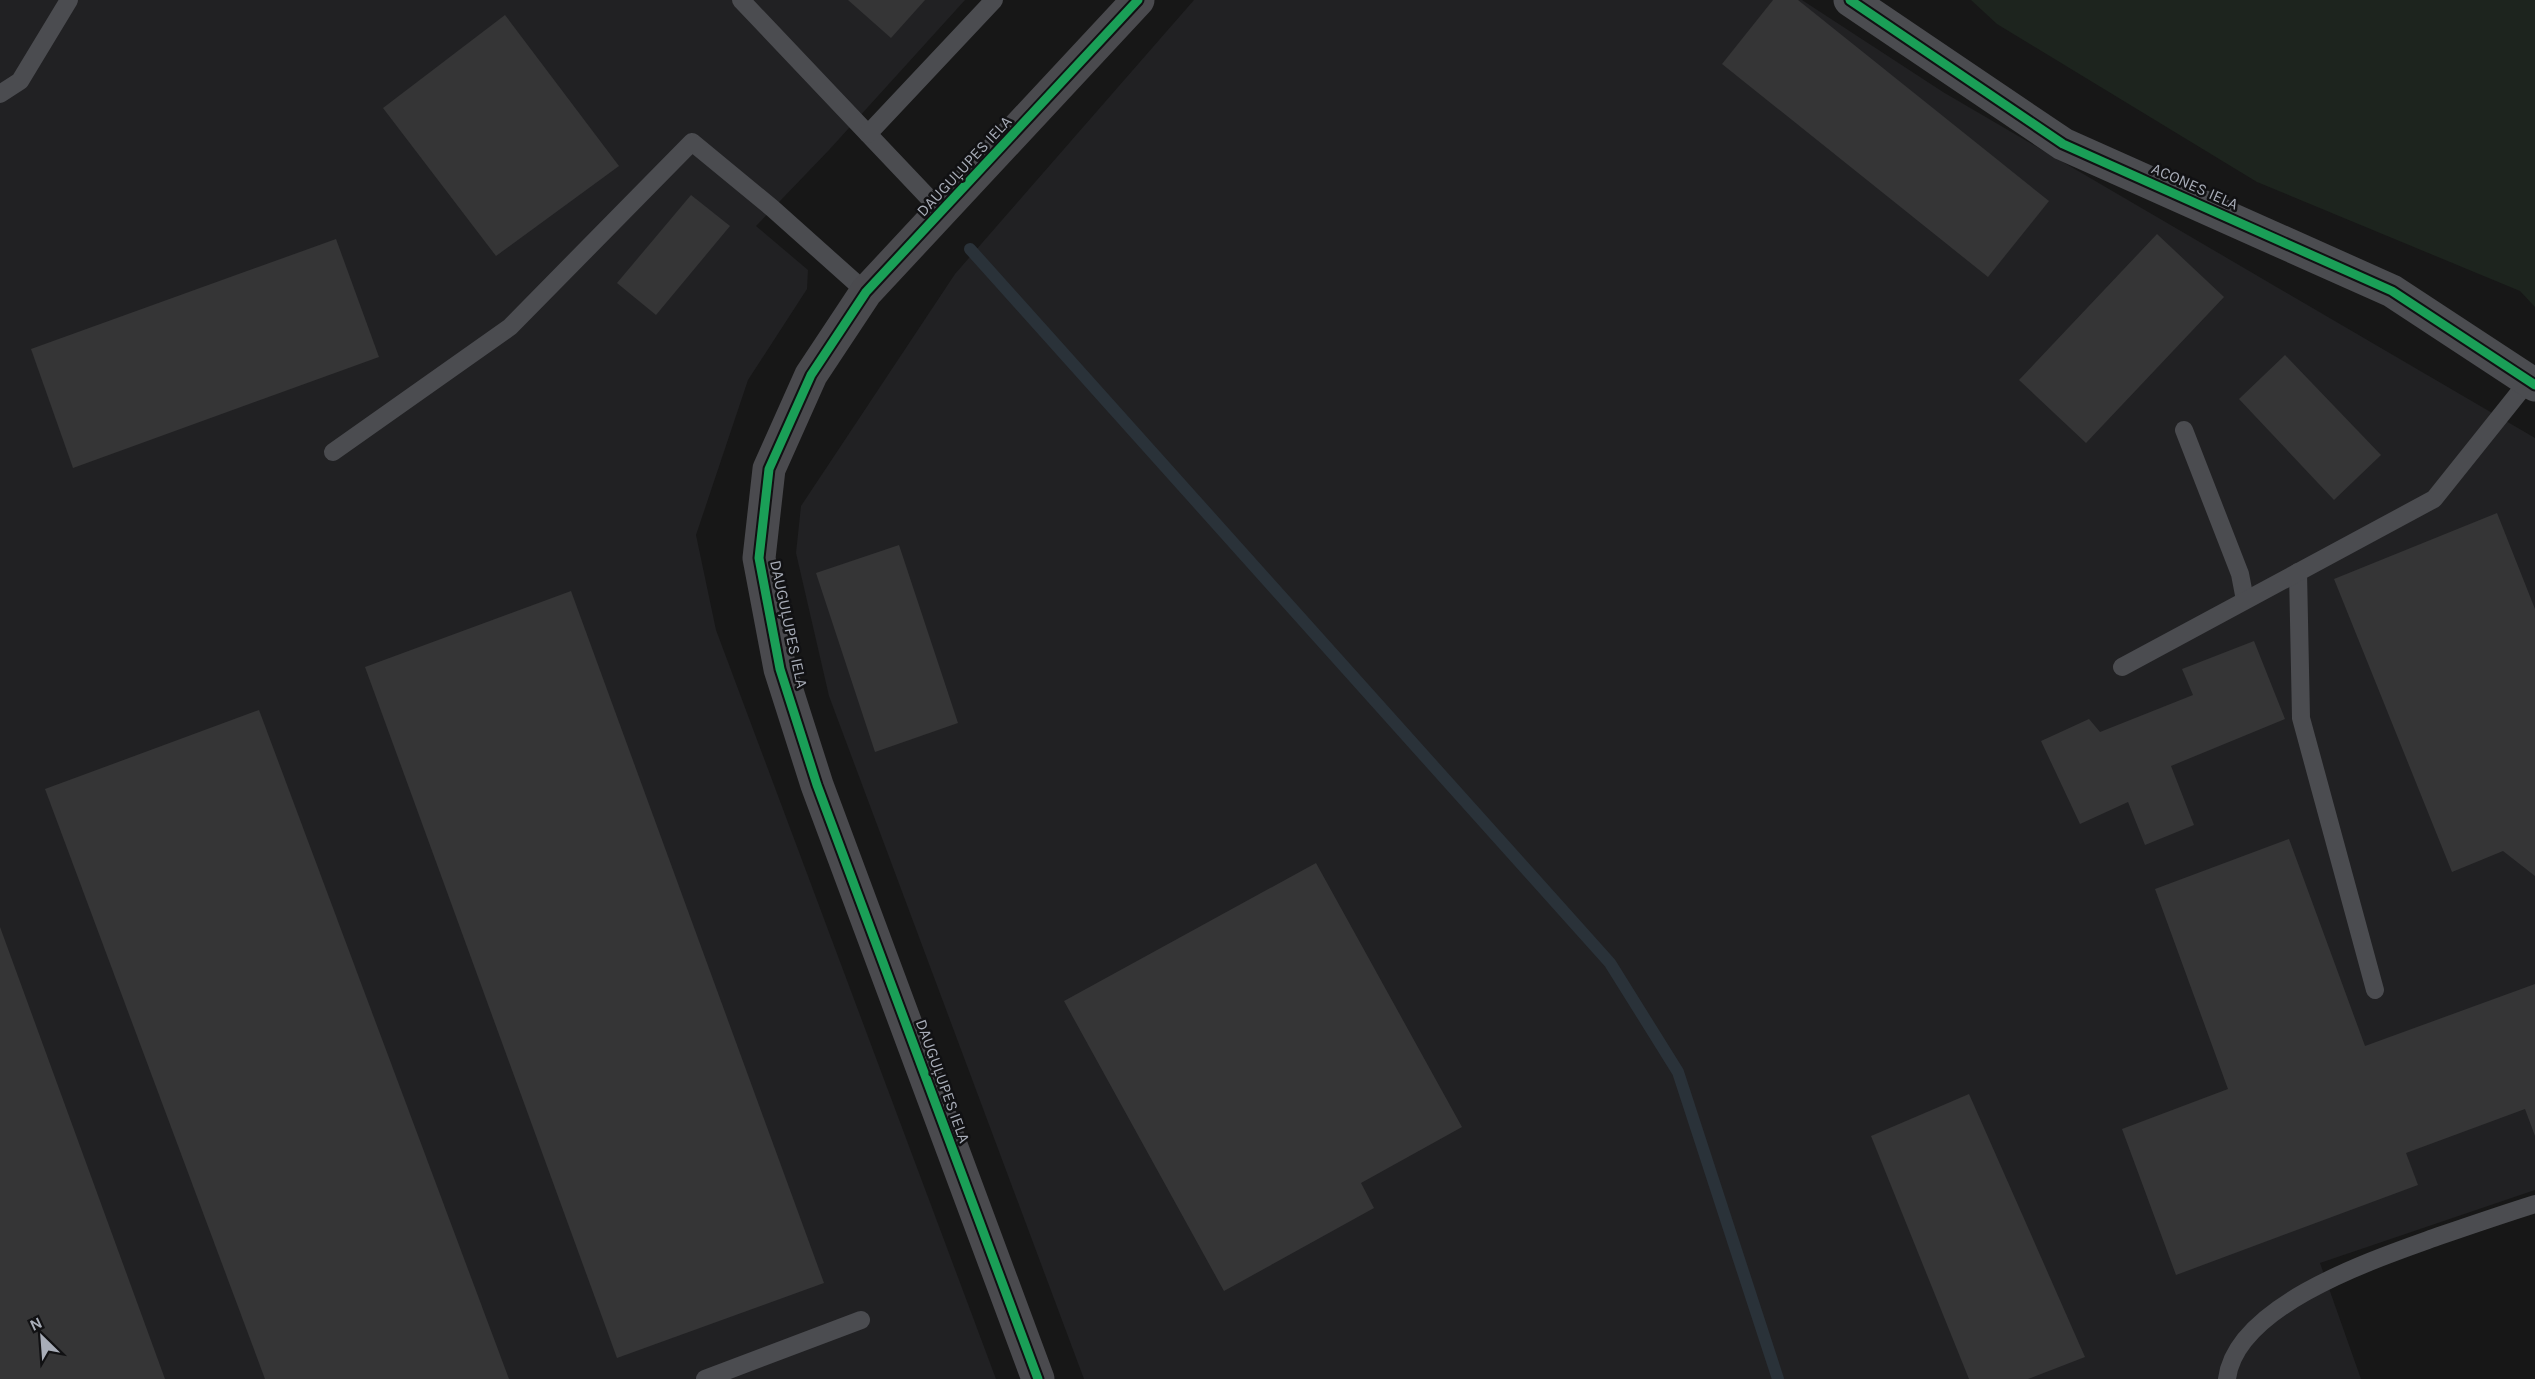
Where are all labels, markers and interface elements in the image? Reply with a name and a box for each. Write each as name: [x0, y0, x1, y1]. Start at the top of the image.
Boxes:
street label: DAUGUĻUPES IELA: [913, 112, 1015, 220]
street label: ACONES IELA: [2149, 158, 2241, 214]
street label: DAUGUĻUPES IELA: [766, 558, 812, 690]
street label: DAUGUĻUPES IELA: [912, 1017, 974, 1145]
north arrow: [12, 1307, 72, 1367]
text: N: [27, 1313, 45, 1335]

